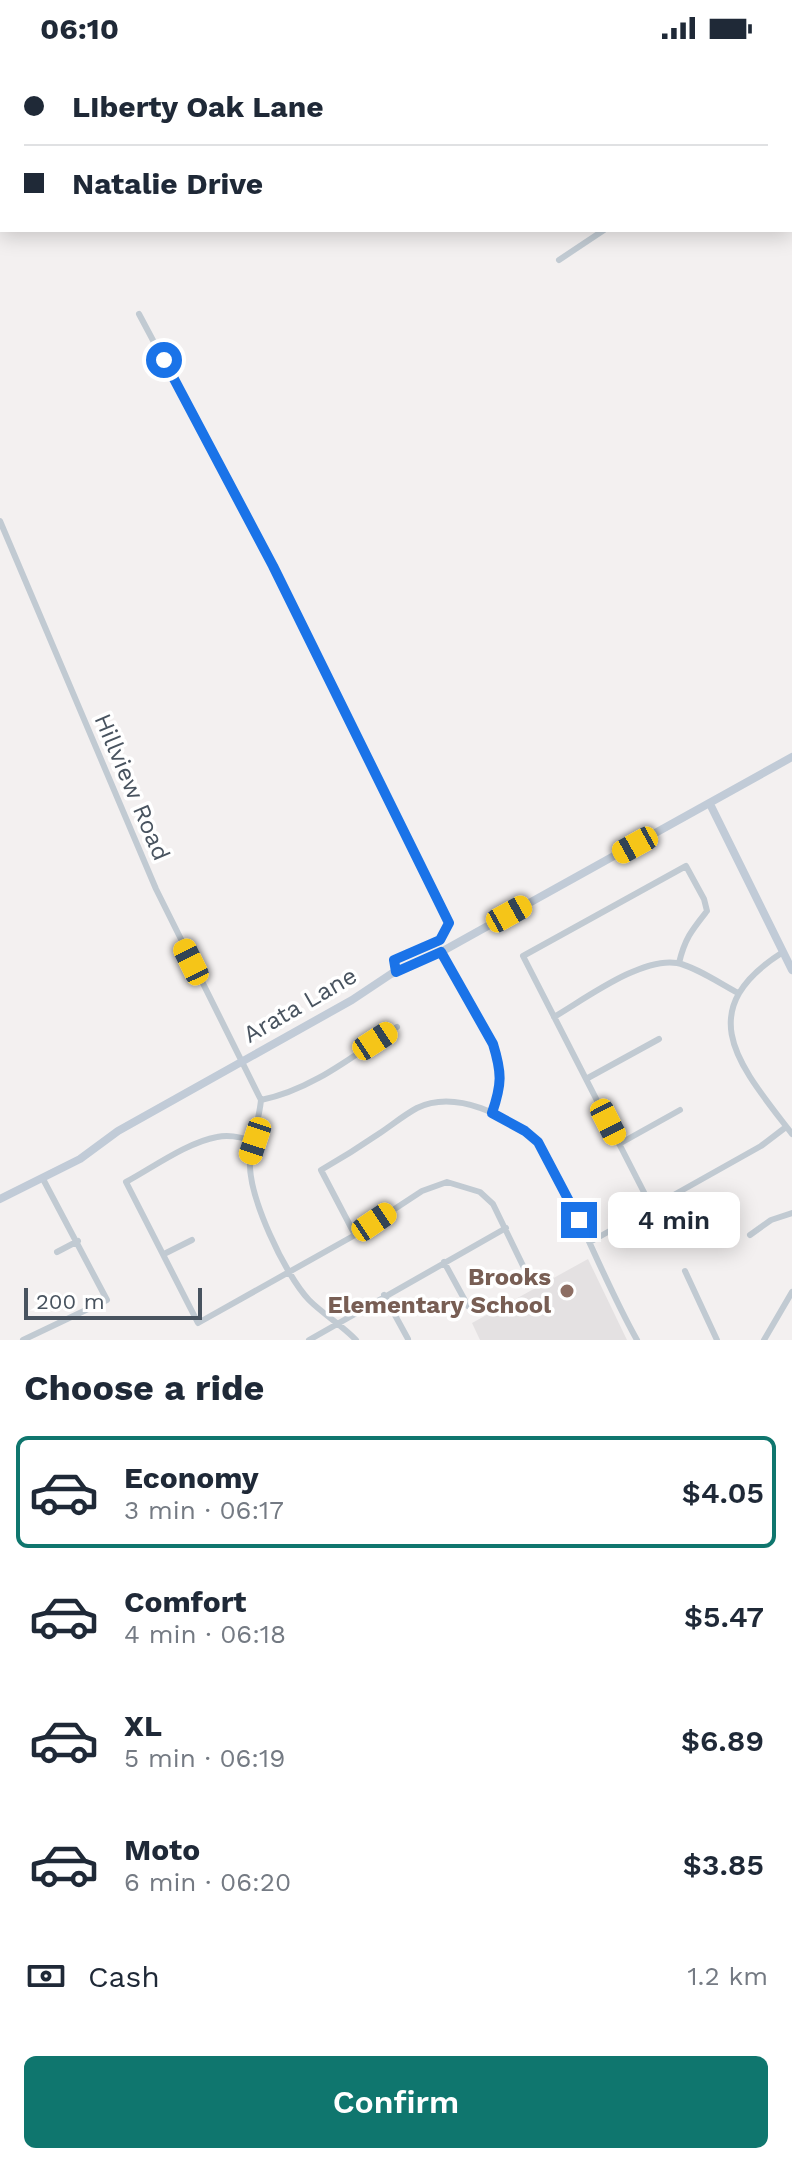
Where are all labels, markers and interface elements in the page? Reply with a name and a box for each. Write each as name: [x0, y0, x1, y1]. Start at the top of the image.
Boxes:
text: 06:10: [40, 11, 119, 46]
text: LIberty Oak Lane: [72, 89, 324, 124]
text: Natalie Drive: [72, 166, 263, 201]
route start: [146, 342, 182, 378]
street label: Hillview Road: [88, 709, 176, 865]
car: [608, 823, 662, 867]
car: [482, 892, 536, 936]
car: [170, 935, 212, 989]
street label: Arata Lane: [238, 961, 362, 1049]
car: [348, 1018, 402, 1064]
car: [586, 1095, 630, 1149]
car: [236, 1114, 274, 1168]
callout: 4 min: [607, 1192, 739, 1248]
car: [347, 1199, 401, 1245]
route end: [561, 1202, 597, 1238]
text: 4 min: [638, 1205, 710, 1235]
place label: Brooks Elementary School: [327, 1263, 551, 1319]
marker: Brooks Elementary School: [558, 1282, 576, 1300]
scale bar: [24, 1284, 202, 1320]
text: 200 m: [36, 1289, 105, 1314]
text: Choose a ride: [24, 1367, 264, 1409]
icon: car: [28, 1456, 100, 1528]
text: Economy: [124, 1460, 259, 1495]
text: $4.05: [682, 1475, 764, 1510]
text: 3 min · 06:17: [124, 1495, 284, 1525]
icon: car: [28, 1580, 100, 1652]
text: Comfort: [124, 1584, 246, 1619]
text: $5.47: [684, 1599, 764, 1634]
text: 4 min · 06:18: [124, 1619, 286, 1649]
icon: car: [28, 1704, 100, 1776]
text: XL: [124, 1708, 162, 1743]
text: $6.89: [681, 1723, 764, 1758]
text: 5 min · 06:19: [124, 1743, 285, 1773]
icon: car: [28, 1828, 100, 1900]
text: Moto: [124, 1832, 200, 1867]
text: $3.85: [683, 1847, 764, 1882]
text: 6 min · 06:20: [124, 1867, 291, 1897]
icon: cash: [24, 1954, 68, 1998]
text: Cash: [88, 1959, 160, 1994]
text: 1.2 km: [687, 1961, 768, 1991]
button: Confirm: [24, 2056, 768, 2148]

